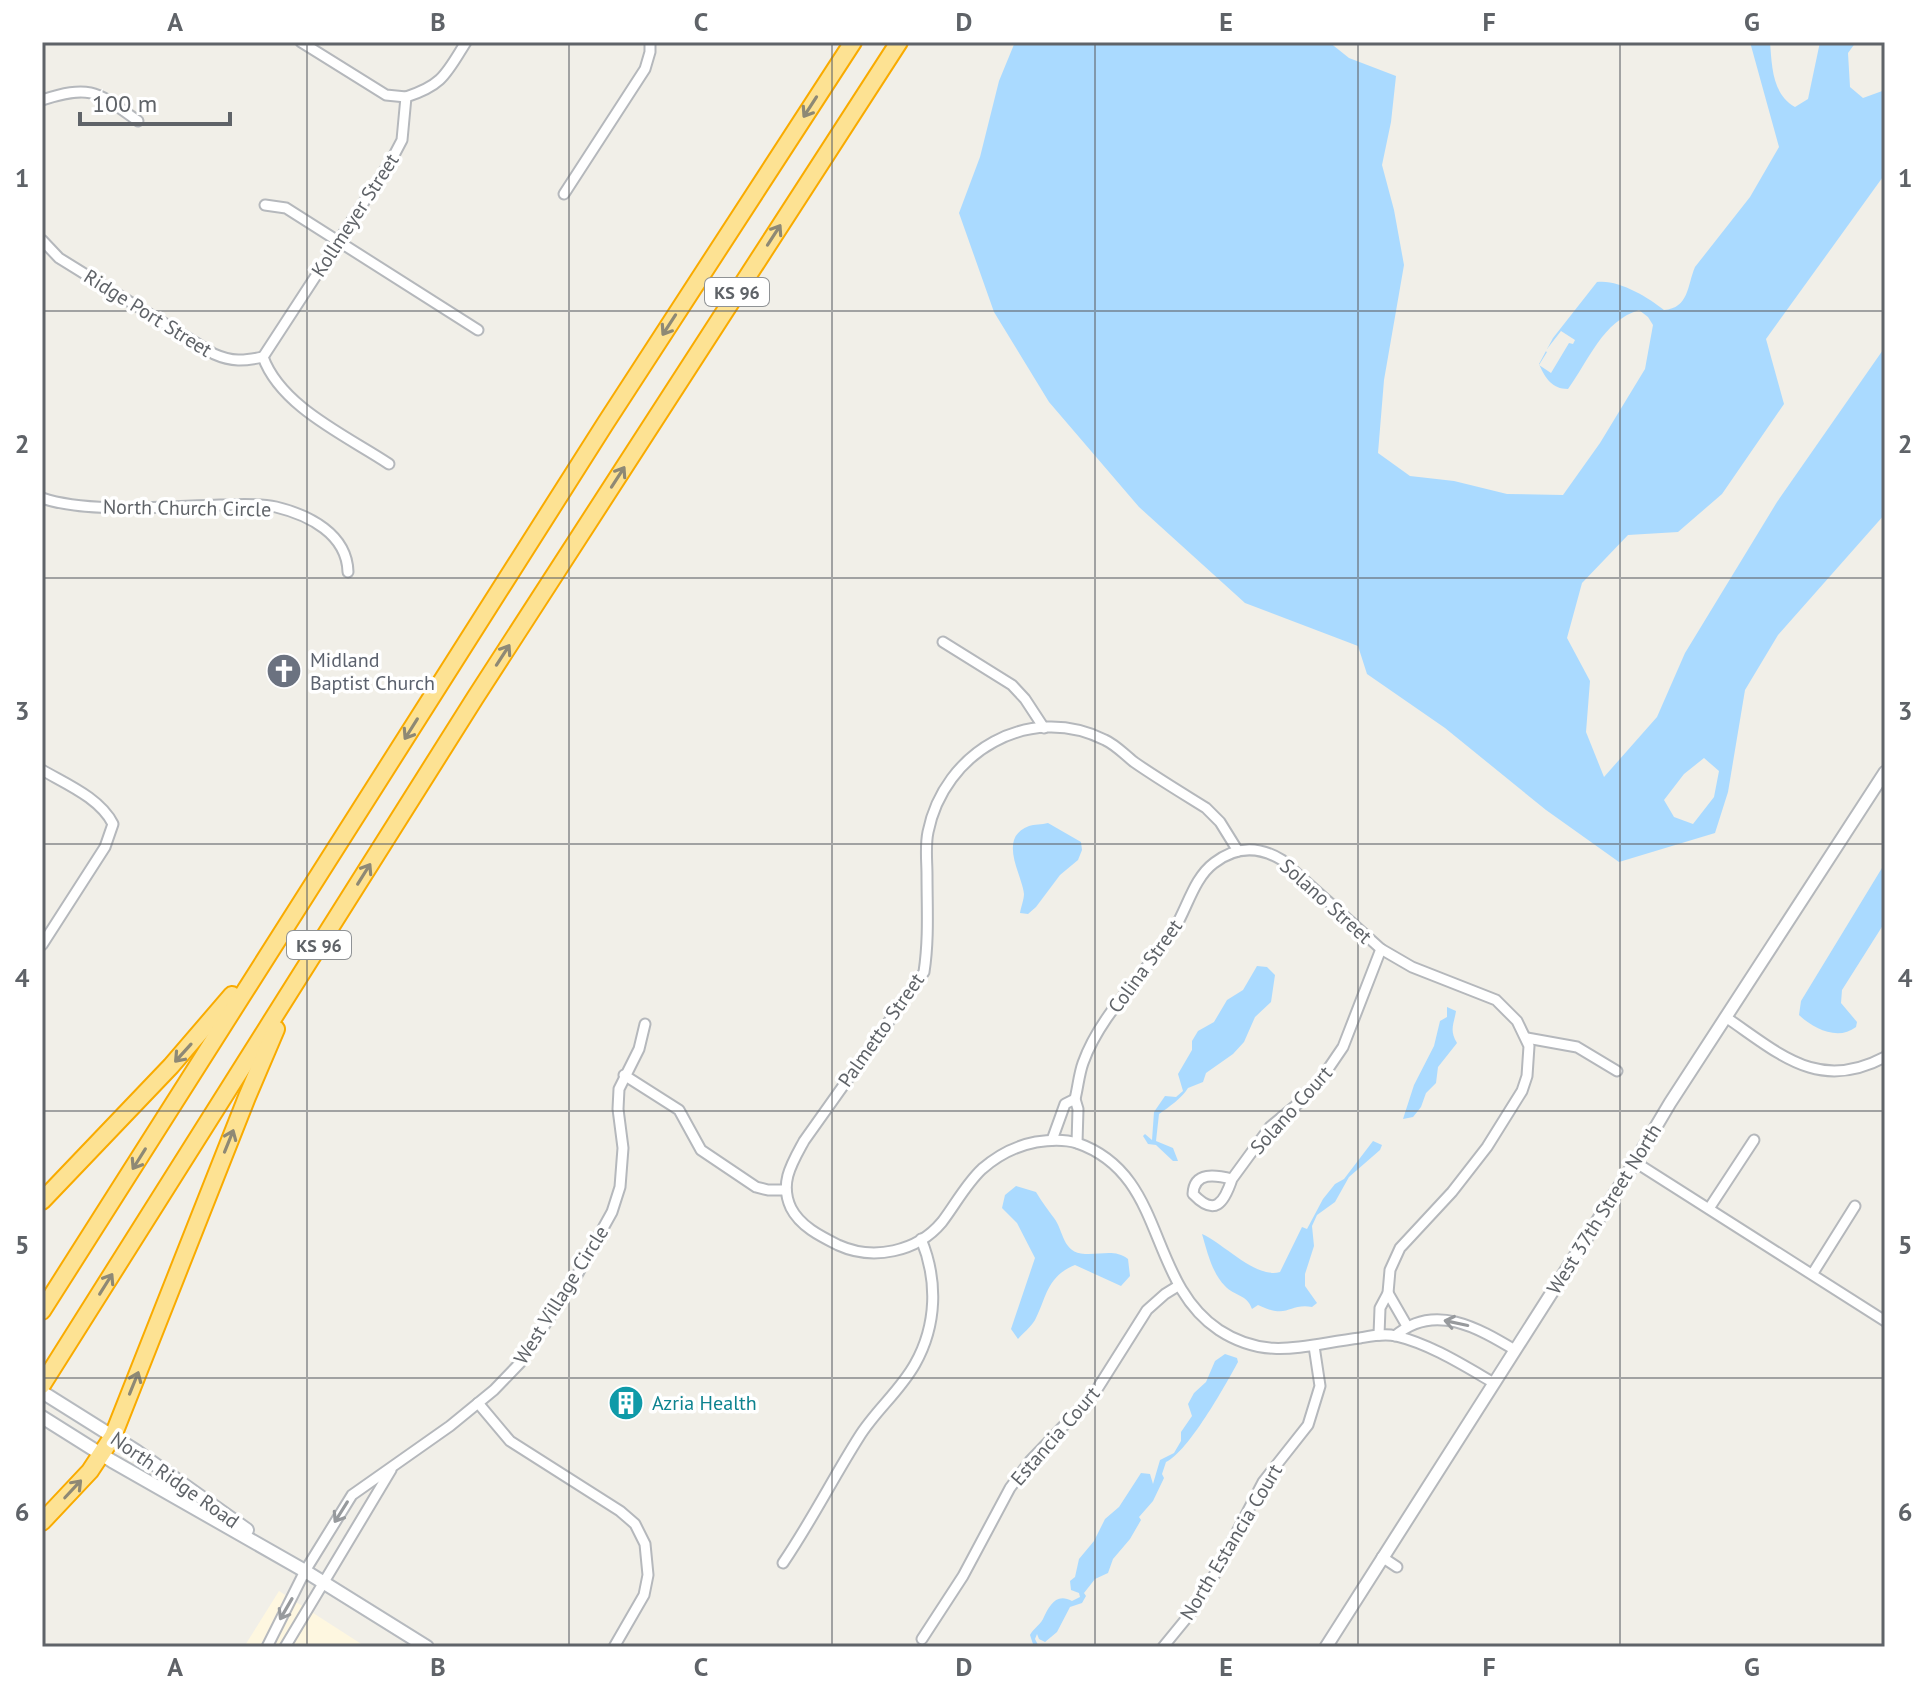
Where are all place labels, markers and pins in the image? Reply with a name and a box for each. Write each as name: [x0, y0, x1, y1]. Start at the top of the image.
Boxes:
place label: Midland Baptist Church: [310, 647, 435, 696]
church icon: Midland Baptist Church: [265, 652, 303, 690]
building icon: Azria Health: [607, 1384, 645, 1422]
place label: Azria Health: [652, 1390, 757, 1416]

